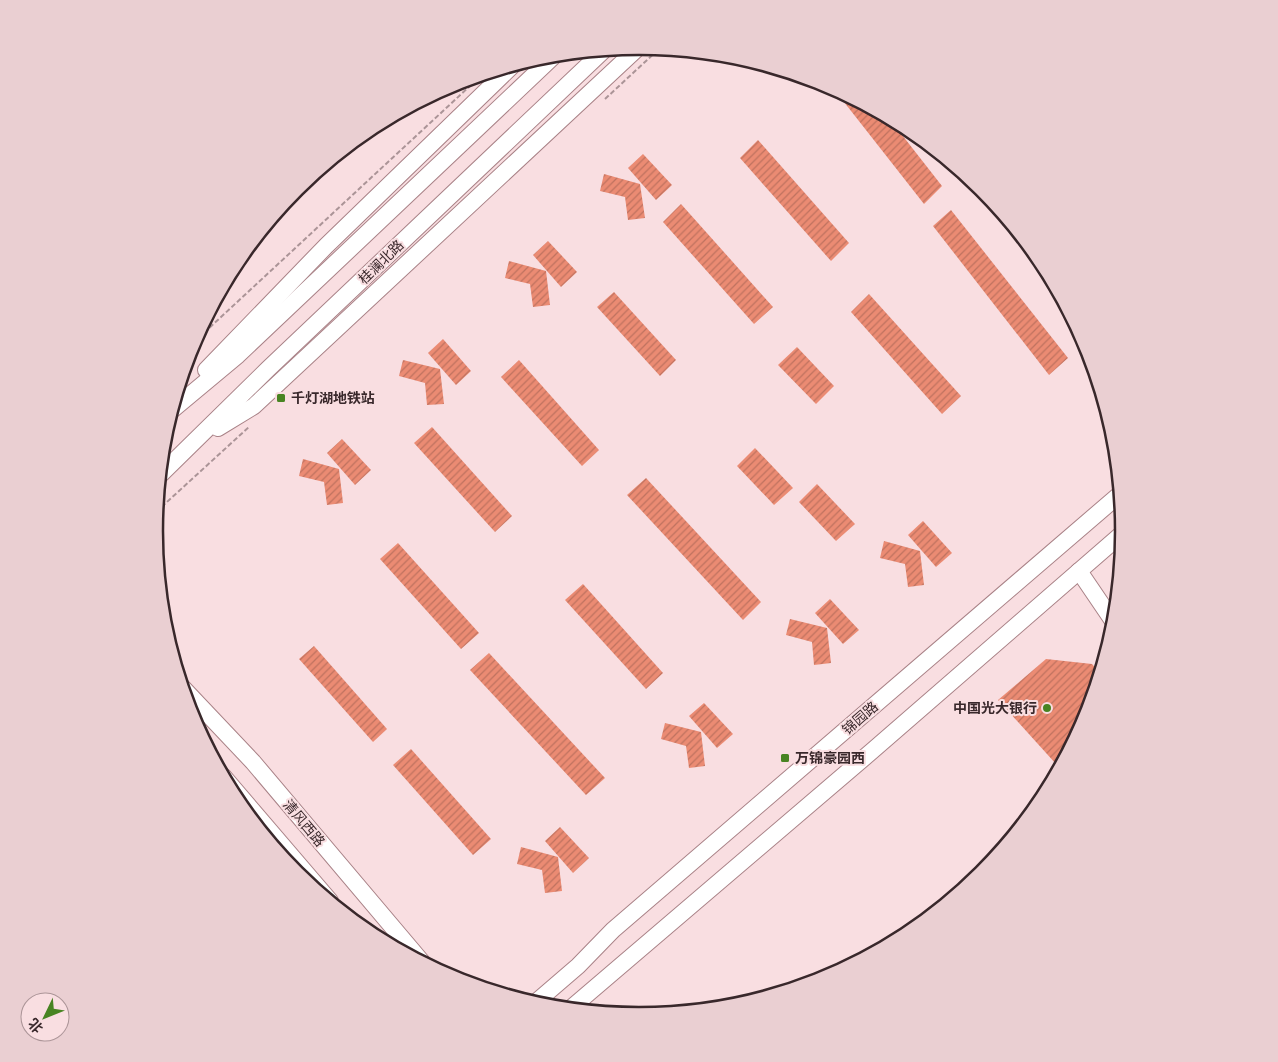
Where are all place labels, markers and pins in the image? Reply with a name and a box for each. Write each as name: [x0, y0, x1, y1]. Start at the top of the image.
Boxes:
place label: 千灯湖地铁站: [291, 390, 375, 406]
marker: 千灯湖地铁站: [275, 392, 287, 404]
place label: 中国光大银行: [953, 700, 1037, 716]
marker: 中国光大银行: [1041, 702, 1053, 714]
place label: 万锦豪园西: [795, 750, 865, 766]
marker: 万锦豪园西: [779, 752, 791, 764]

